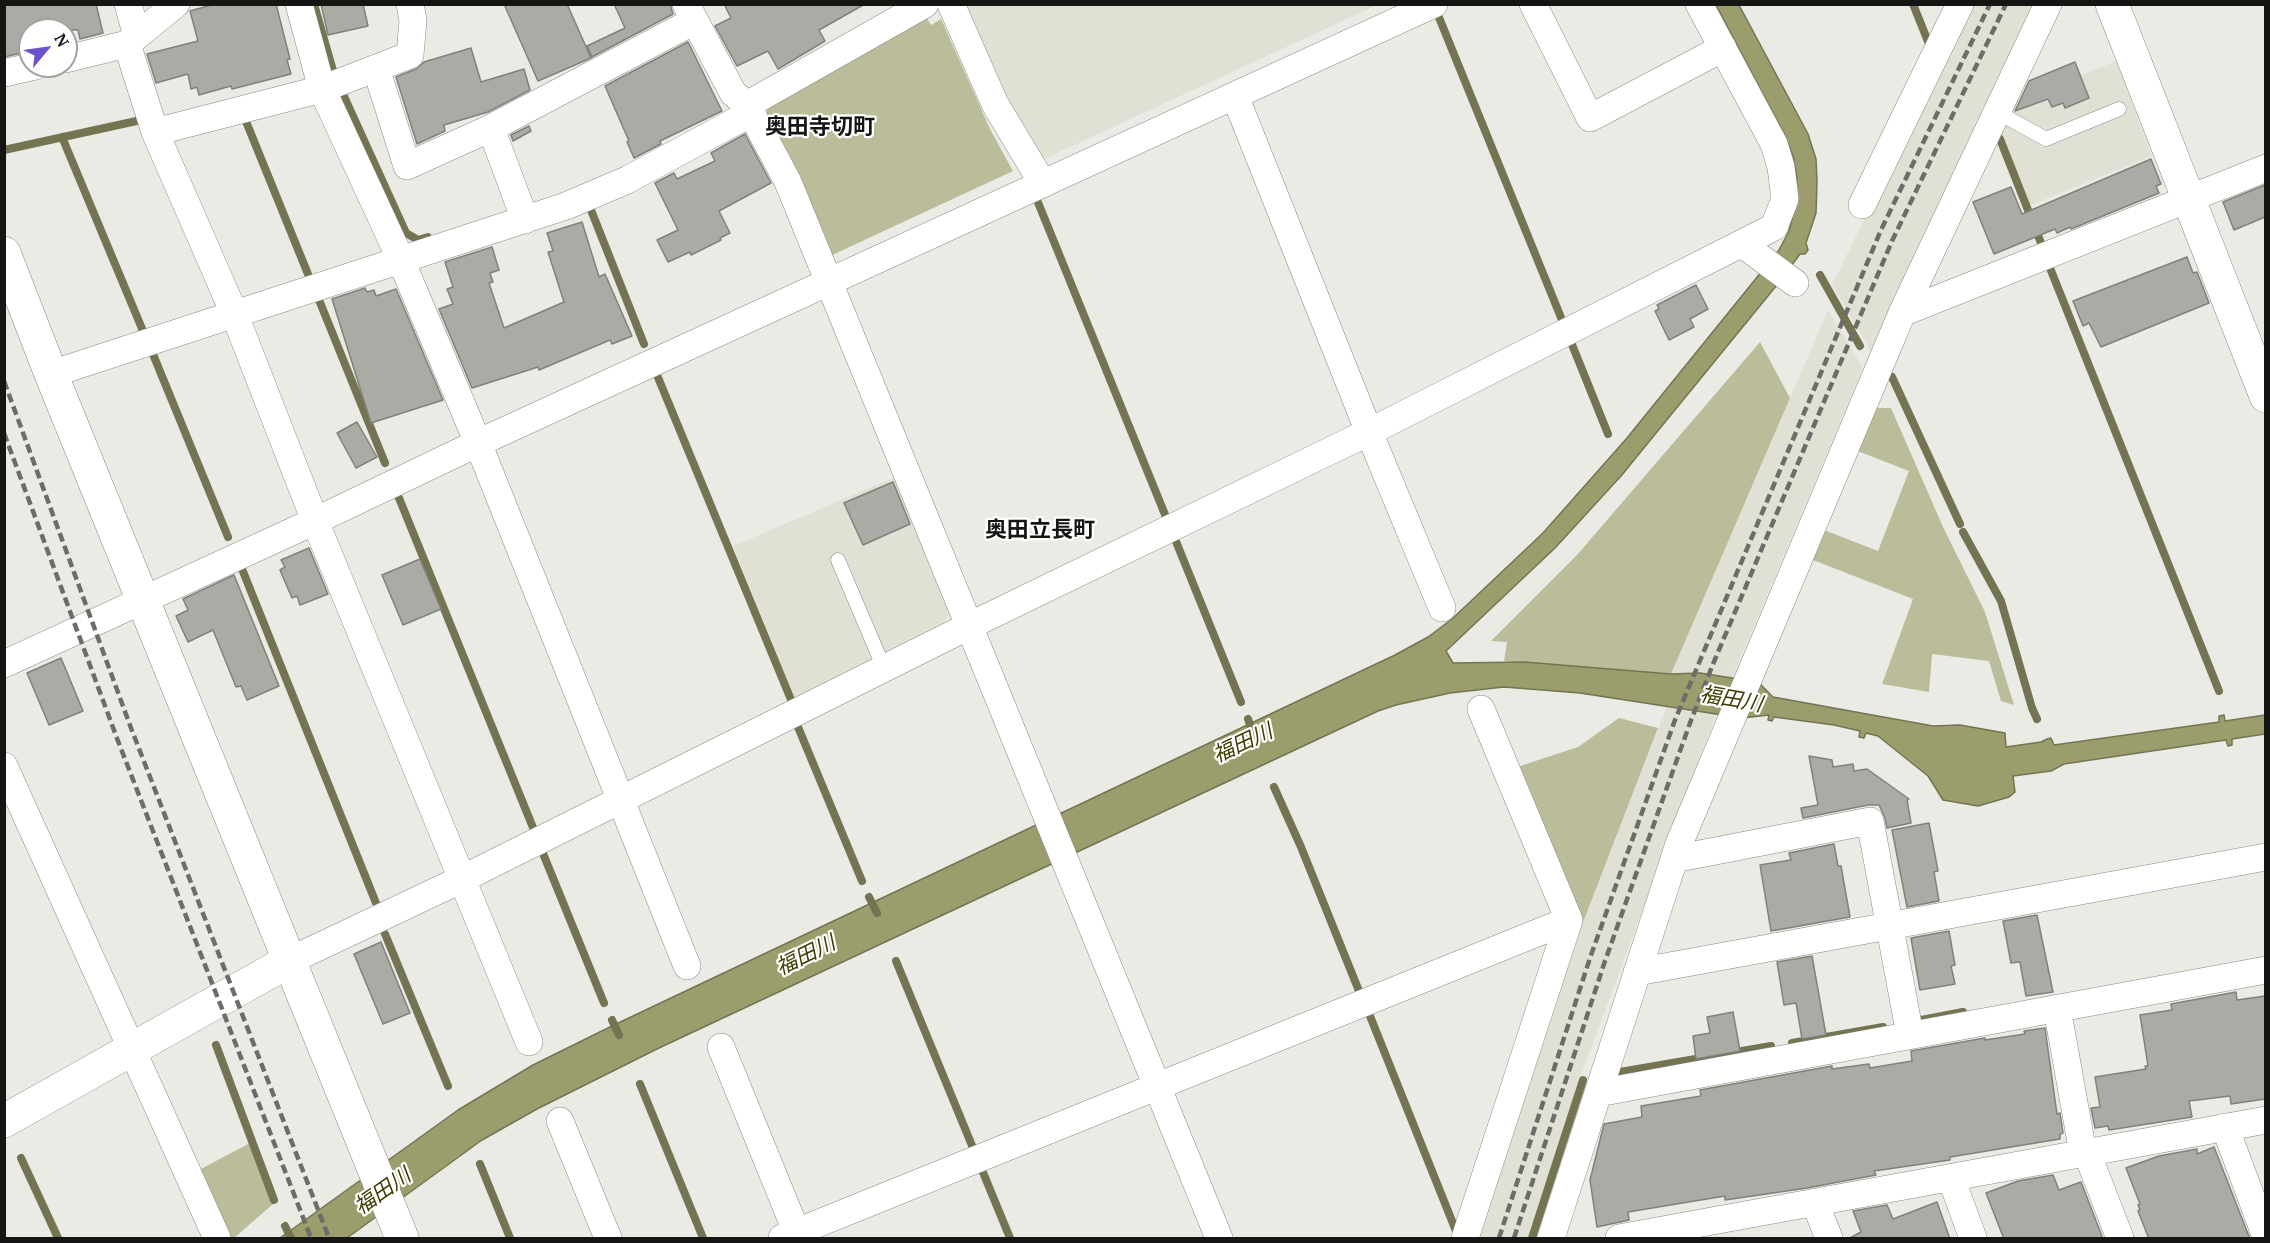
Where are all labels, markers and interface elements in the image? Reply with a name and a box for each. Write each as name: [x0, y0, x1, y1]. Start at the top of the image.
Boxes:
north arrow: [18, 18, 78, 78]
text: N: [49, 30, 75, 51]
district label: 奥田寺切町: [765, 115, 875, 141]
district label: 奥田立長町: [985, 518, 1095, 544]
water label: 福田川: [1698, 682, 1764, 718]
water label: 福田川: [1209, 719, 1277, 769]
water label: 福田川: [772, 931, 840, 981]
water label: 福田川: [350, 1164, 416, 1220]

